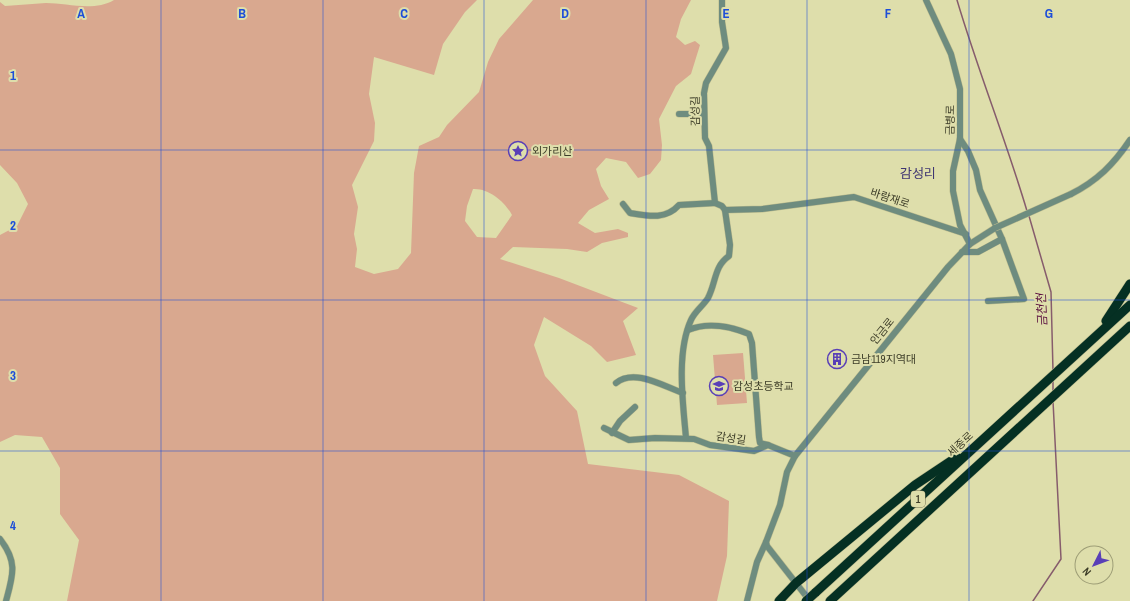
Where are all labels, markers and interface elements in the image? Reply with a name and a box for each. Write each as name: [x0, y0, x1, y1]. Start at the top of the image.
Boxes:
text: A: [77, 5, 85, 22]
text: B: [238, 5, 246, 22]
text: C: [400, 5, 408, 22]
text: D: [561, 5, 569, 22]
text: E: [722, 5, 730, 22]
text: F: [885, 5, 892, 22]
text: G: [1045, 5, 1053, 22]
text: 1: [10, 67, 16, 84]
street label: 감성길: [688, 96, 702, 126]
street label: 금병로: [943, 105, 957, 135]
place icon: 외가리산: [507, 140, 529, 162]
place label: 외가리산: [532, 144, 572, 158]
district label: 감성리: [900, 165, 936, 182]
street label: 바람재로: [869, 185, 911, 211]
text: 2: [10, 217, 16, 234]
water label: 금천천: [1033, 291, 1051, 327]
street label: 안금로: [867, 315, 897, 347]
building icon: 금남119지역대: [826, 348, 848, 370]
place label: 금남119지역대: [851, 352, 916, 366]
text: 3: [10, 367, 16, 384]
school or university icon: 감성초등학교: [708, 375, 730, 397]
place label: 감성초등학교: [733, 379, 794, 393]
street label: 감성길: [715, 429, 747, 447]
street label: 세종로: [944, 429, 976, 459]
road number: 1: [911, 491, 925, 507]
text: 4: [10, 517, 16, 534]
north arrow: [1074, 545, 1114, 585]
text: N: [1079, 565, 1094, 579]

